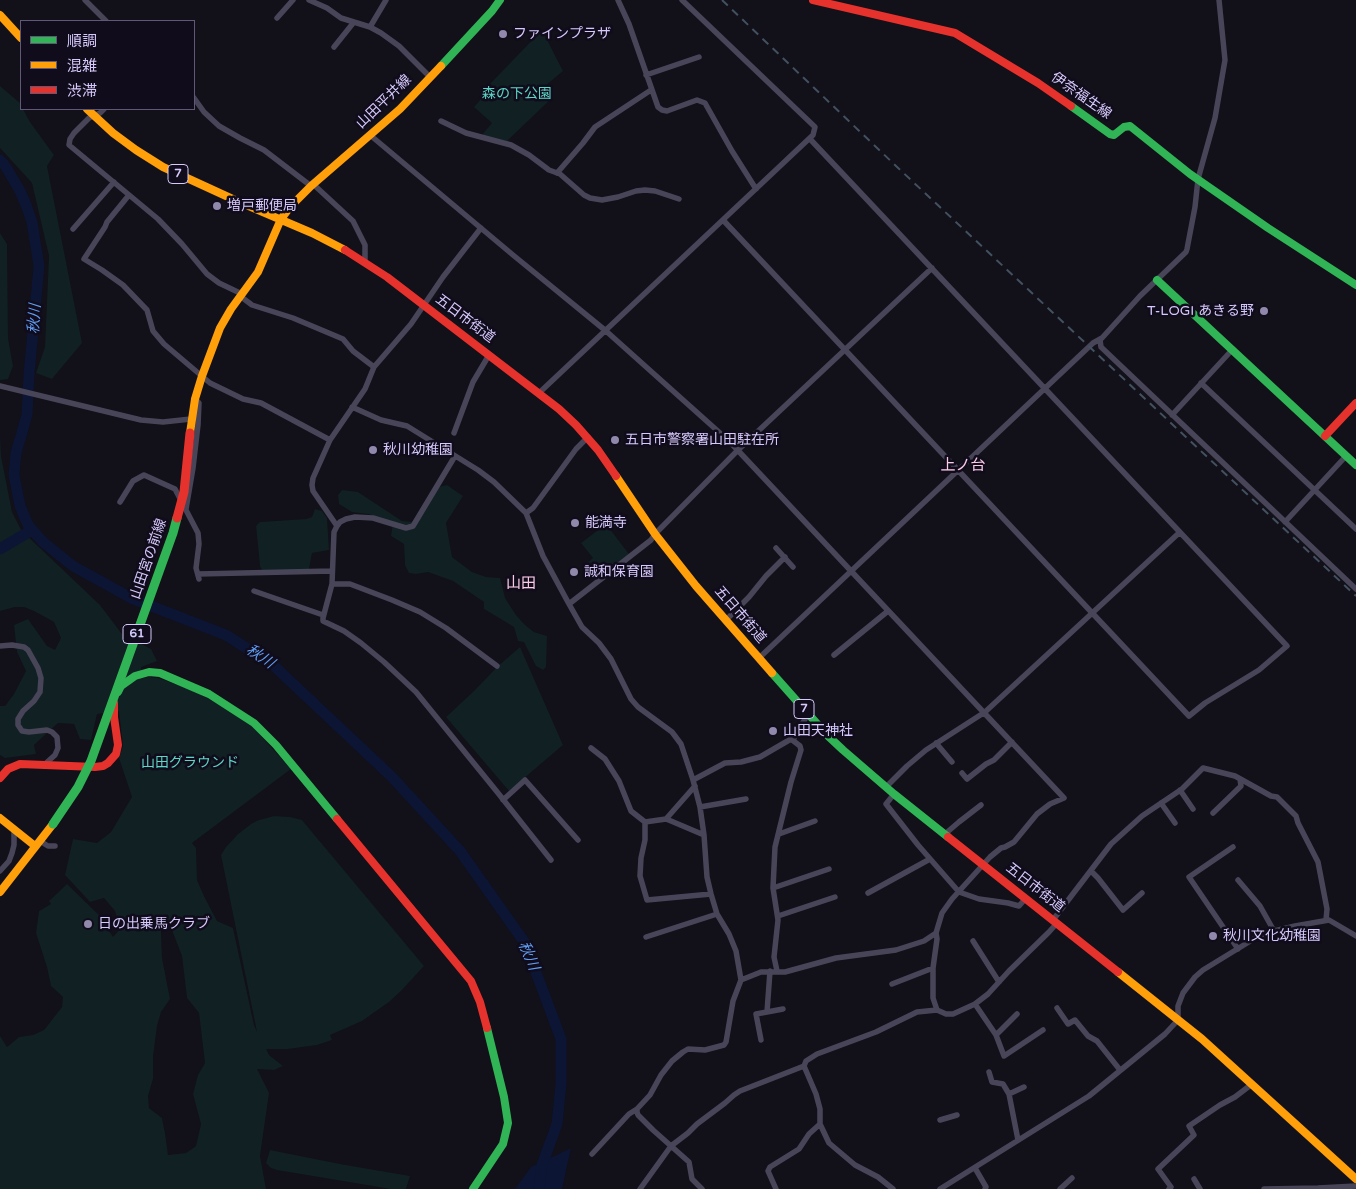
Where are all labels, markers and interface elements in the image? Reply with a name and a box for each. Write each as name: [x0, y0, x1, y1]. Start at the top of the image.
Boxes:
legend: [20, 20, 195, 110]
place label: ファインプラザ: [513, 26, 611, 42]
marker: ファインプラザ: [497, 28, 509, 40]
text: 順調: [67, 32, 97, 50]
text: 混雑: [67, 57, 97, 75]
street label: 伊奈福生線: [1048, 69, 1114, 123]
street label: 山田平井線: [353, 72, 415, 132]
text: 渋滞: [67, 82, 97, 100]
park label: 森の下公園: [482, 86, 552, 102]
road number: 7: [168, 164, 188, 183]
place label: 増戸郵便局: [227, 198, 297, 214]
marker: 増戸郵便局: [211, 200, 223, 212]
street label: 五日市街道: [432, 291, 498, 347]
water label: 秋川: [25, 303, 45, 335]
place label: T-LOGI あきる野: [1147, 303, 1254, 319]
marker: T-LOGI あきる野: [1258, 305, 1270, 317]
place label: 五日市警察署山田駐在所: [625, 432, 779, 448]
marker: 五日市警察署山田駐在所: [609, 434, 621, 446]
place label: 秋川幼稚園: [383, 442, 453, 458]
marker: 秋川幼稚園: [367, 444, 379, 456]
district label: 上ノ台: [941, 457, 985, 475]
place label: 能満寺: [585, 515, 627, 531]
street label: 山田宮の前線: [127, 517, 171, 601]
marker: 能満寺: [569, 517, 581, 529]
place label: 誠和保育園: [584, 564, 654, 580]
marker: 誠和保育園: [568, 566, 580, 578]
district label: 山田: [506, 575, 536, 593]
street label: 五日市街道: [711, 583, 769, 647]
road number: 61: [123, 624, 151, 644]
water label: 秋川: [243, 641, 277, 673]
road number: 7: [794, 700, 814, 719]
place label: 山田天神社: [783, 723, 853, 739]
marker: 山田天神社: [767, 725, 779, 737]
park label: 山田グラウンド: [141, 755, 239, 771]
street label: 五日市街道: [1002, 860, 1068, 916]
place label: 日の出乗馬クラブ: [98, 916, 210, 932]
marker: 日の出乗馬クラブ: [82, 918, 94, 930]
place label: 秋川文化幼稚園: [1223, 928, 1321, 944]
marker: 秋川文化幼稚園: [1207, 930, 1219, 942]
water label: 秋川: [514, 939, 542, 973]

